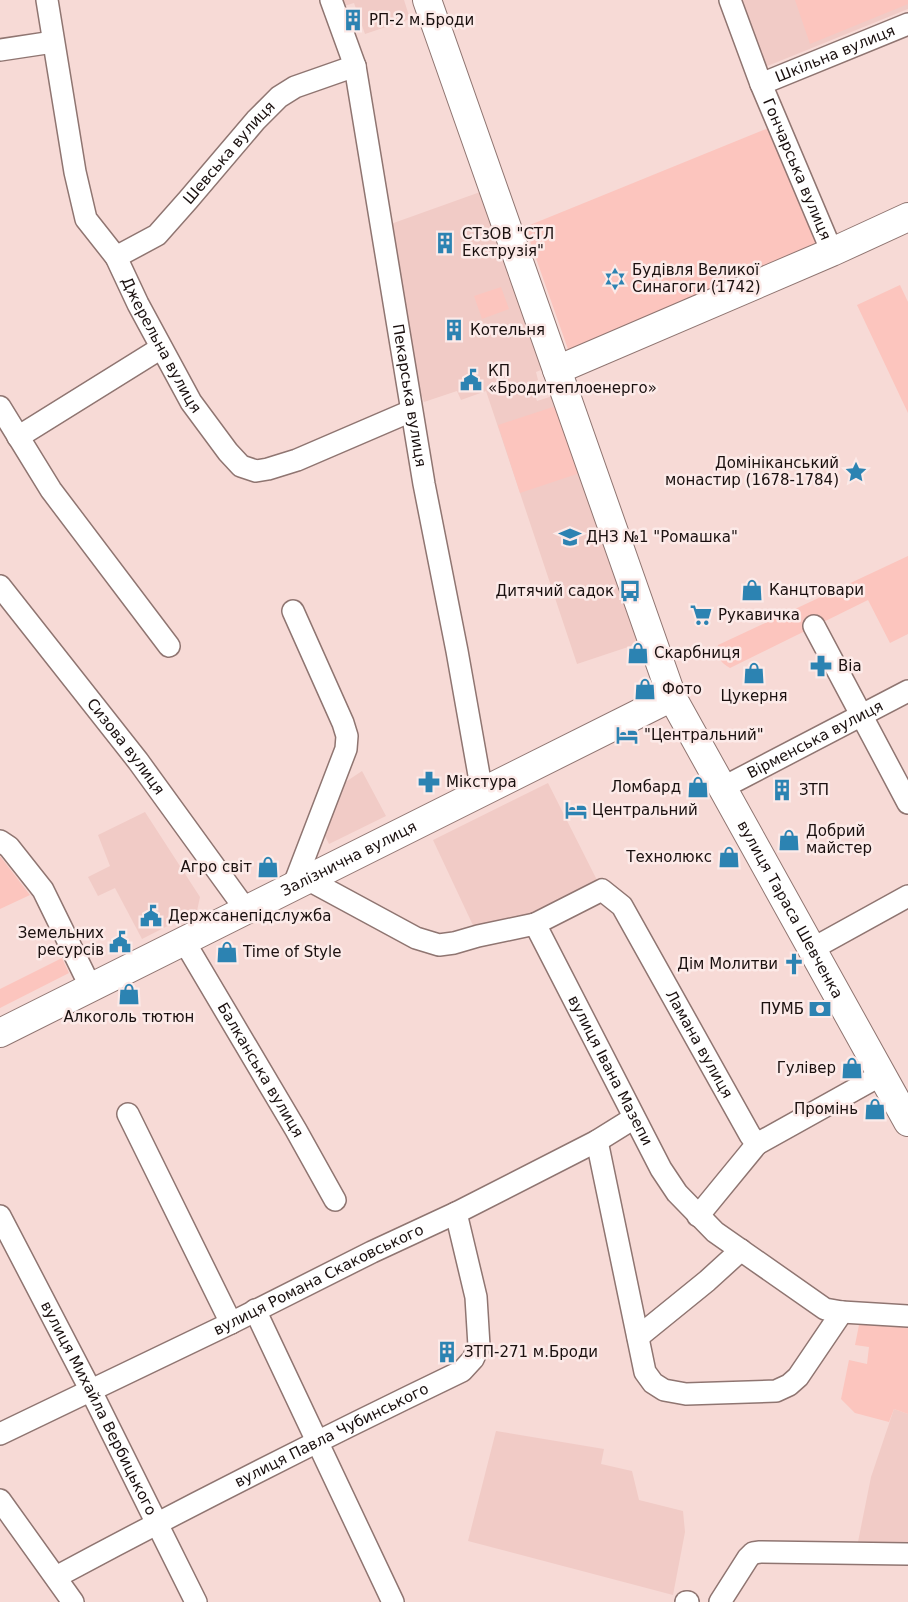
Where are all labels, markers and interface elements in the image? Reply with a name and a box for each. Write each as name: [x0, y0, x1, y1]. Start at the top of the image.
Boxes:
building icon: РП-2 м.Броди: [340, 7, 366, 33]
place label: РП-2 м.Броди: [369, 11, 474, 29]
street label: Шкільна вулиця: [772, 21, 898, 86]
street label: Гончарська вулиця: [759, 96, 835, 243]
street label: Шевська вулиця: [179, 97, 279, 208]
place label: СТзОВ "СТЛ Екструзія": [462, 225, 554, 260]
building icon: СТзОВ "СТЛ Екструзія": [432, 230, 458, 256]
place label: Будівля Великої Синагоги (1742): [632, 261, 761, 296]
synagogue icon: Будівля Великої Синагоги (1742): [602, 266, 628, 292]
street label: Джерельна вулиця: [118, 274, 205, 417]
building icon: Котельня: [441, 317, 467, 343]
place label: Котельня: [470, 321, 545, 339]
street label: Пекарська вулиця: [389, 322, 430, 468]
place label: КП «Бродитеплоенерго»: [488, 362, 657, 397]
public building icon: КП «Бродитеплоенерго»: [458, 367, 484, 393]
place label: Домініканський монастир (1678-1784): [665, 454, 839, 489]
place icon: Домініканський монастир (1678-1784): [843, 459, 869, 485]
school or university icon: ДНЗ №1 "Ромашка": [557, 524, 583, 550]
place label: ДНЗ №1 "Ромашка": [586, 528, 738, 546]
shop icon: Канцтовари: [739, 577, 765, 603]
bus stop icon: Дитячий садок: [617, 578, 643, 604]
place label: Канцтовари: [769, 581, 864, 599]
place label: Дитячий садок: [496, 582, 614, 600]
supermarket icon: Рукавичка: [688, 602, 714, 628]
place label: Рукавичка: [718, 606, 800, 624]
shop icon: Скарбниця: [625, 640, 651, 666]
place label: Скарбниця: [654, 644, 740, 662]
pharmacy icon: Віа: [808, 653, 834, 679]
place label: Віа: [838, 657, 862, 675]
shop icon: Цукерня: [741, 660, 767, 686]
shop icon: Фото: [632, 676, 658, 702]
place label: Фото: [662, 680, 702, 698]
place label: Цукерня: [720, 687, 788, 705]
street label: Сизова вулиця: [83, 695, 168, 798]
street label: Вірменська вулиця: [744, 697, 886, 782]
hotel icon: "Центральний": [614, 722, 640, 748]
place label: "Центральний": [644, 726, 764, 744]
pharmacy icon: Мікстура: [416, 769, 442, 795]
place label: Мікстура: [446, 773, 517, 791]
shop icon: Ломбард: [685, 774, 711, 800]
building icon: ЗТП: [769, 777, 795, 803]
place label: Ломбард: [611, 778, 681, 796]
place label: ЗТП: [799, 781, 829, 799]
hotel icon: Центральний: [563, 797, 589, 823]
place label: Центральний: [592, 801, 698, 819]
street label: Залізнична вулиця: [278, 817, 420, 900]
street label: вулиця Тараса Шевченка: [733, 817, 847, 1002]
place label: Добрий майстер: [806, 822, 872, 857]
shop icon: Добрий майстер: [776, 827, 802, 853]
shop icon: Технолюкс: [716, 844, 742, 870]
place label: Технолюкс: [625, 848, 712, 866]
shop icon: Агро світ: [255, 854, 281, 880]
place label: Агро світ: [180, 858, 252, 876]
public building icon: Держсанепідслужба: [138, 903, 164, 929]
place label: Держсанепідслужба: [168, 907, 331, 925]
place label: Земельних ресурсів: [18, 924, 104, 959]
public building icon: Земельних ресурсів: [107, 929, 133, 955]
shop icon: Time of Style: [214, 939, 240, 965]
place label: Time of Style: [242, 943, 341, 961]
church icon: Дім Молитви: [781, 951, 807, 977]
place label: Дім Молитви: [677, 955, 778, 973]
shop icon: Алкоголь тютюн: [116, 981, 142, 1007]
street label: Ламана вулиця: [662, 987, 737, 1101]
street label: вулиця Івана Мазепи: [564, 992, 656, 1148]
bank icon: ПУМБ: [807, 996, 833, 1022]
street label: Балканська вулиця: [214, 999, 307, 1141]
place label: ПУМБ: [760, 1000, 804, 1018]
place label: Алкоголь тютюн: [64, 1008, 194, 1026]
shop icon: Гулівер: [839, 1055, 865, 1081]
place label: Гулівер: [777, 1059, 836, 1077]
shop icon: Промінь: [862, 1096, 888, 1122]
place label: Промінь: [794, 1100, 858, 1118]
street label: вулиця Романа Скаковського: [211, 1220, 426, 1339]
street label: вулиця Михайла Вербицького: [37, 1298, 160, 1518]
building icon: ЗТП-271 м.Броди: [434, 1339, 460, 1365]
place label: ЗТП-271 м.Броди: [464, 1343, 598, 1361]
street label: вулиця Павла Чубинського: [232, 1379, 432, 1491]

